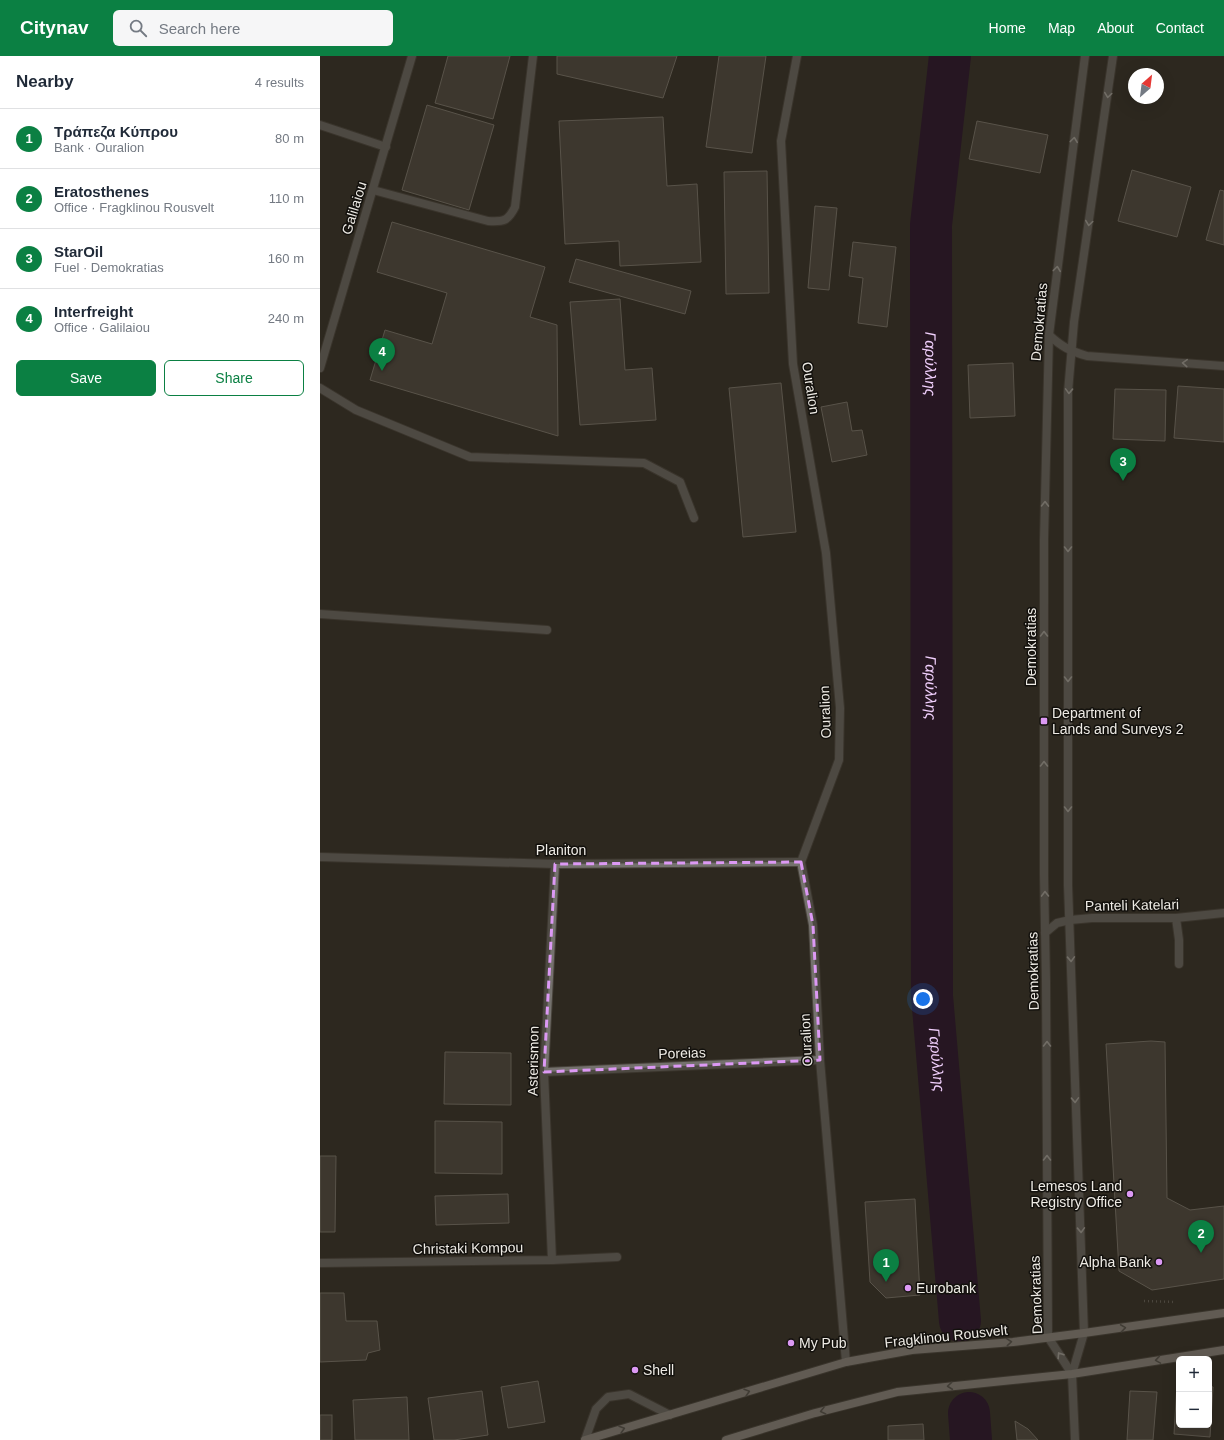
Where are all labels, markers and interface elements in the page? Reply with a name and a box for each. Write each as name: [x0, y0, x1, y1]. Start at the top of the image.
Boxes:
search box: [113, 10, 393, 46]
text: Citynav: [20, 17, 89, 38]
icon: search: [127, 17, 149, 39]
text: Search here: [159, 20, 240, 37]
text: Home: [989, 20, 1026, 36]
text: Map: [1048, 20, 1075, 36]
text: About: [1097, 20, 1134, 36]
text: Contact: [1156, 20, 1204, 36]
north arrow: [1128, 68, 1164, 104]
text: Nearby: [16, 72, 74, 91]
text: 4 results: [255, 75, 304, 90]
one-way arrow: [1104, 92, 1113, 98]
text: Τράπεζα Κύπρου: [54, 123, 178, 140]
text: 1: [25, 131, 33, 146]
text: 80 m: [275, 131, 304, 146]
one-way arrow: [1069, 137, 1078, 143]
text: Bank · Ouralion: [54, 140, 144, 155]
street label: Galilaiou: [338, 180, 370, 236]
text: Eratosthenes: [54, 183, 149, 200]
text: 2: [25, 191, 33, 206]
text: 110 m: [269, 191, 304, 206]
text: Office · Fragklinou Rousvelt: [54, 200, 214, 215]
one-way arrow: [1085, 220, 1094, 226]
text: StarOil: [54, 243, 103, 260]
text: 3: [25, 251, 33, 266]
text: 160 m: [268, 251, 304, 266]
text: Fuel · Demokratias: [54, 260, 164, 275]
one-way arrow: [1052, 266, 1061, 272]
street label: Demokratias: [1028, 282, 1050, 362]
text: Interfreight: [54, 303, 133, 320]
text: 4: [25, 311, 33, 326]
text: 240 m: [268, 311, 304, 326]
text: Office · Galilaiou: [54, 320, 150, 335]
water label: Γαρύλλης: [923, 332, 940, 397]
pin: 4: [369, 338, 395, 371]
one-way arrow: [1182, 359, 1188, 368]
button: Save: [16, 360, 156, 396]
button: Share: [164, 360, 304, 396]
street label: Ouralion: [799, 361, 823, 415]
one-way arrow: [1064, 388, 1073, 394]
pin: 3: [1110, 448, 1136, 481]
one-way arrow: [1041, 501, 1049, 507]
one-way arrow: [1064, 546, 1072, 552]
street label: Demokratias: [1023, 608, 1039, 686]
one-way arrow: [1040, 631, 1048, 637]
water label: Γαρύλλης: [923, 656, 940, 721]
one-way arrow: [1064, 676, 1072, 682]
street label: Ouralion: [816, 685, 834, 739]
place label: Department of Lands and Surveys 2: [1052, 705, 1184, 737]
marker: Department of Lands and Surveys 2: [1039, 716, 1049, 726]
one-way arrow: [1040, 761, 1048, 767]
one-way arrow: [1064, 806, 1072, 812]
street label: Planiton: [536, 842, 586, 858]
one-way arrow: [1041, 891, 1049, 897]
street label: Panteli Katelari: [1085, 896, 1179, 914]
street label: Demokratias: [1024, 932, 1042, 1010]
one-way arrow: [1067, 956, 1075, 962]
your location: [913, 989, 933, 1009]
street label: Ouralion: [797, 1013, 815, 1067]
street label: Asterismon: [524, 1026, 542, 1096]
water label: Γαρύλλης: [926, 1027, 949, 1093]
one-way arrow: [1043, 1041, 1051, 1047]
street label: Poreias: [658, 1044, 706, 1062]
one-way arrow: [1071, 1097, 1080, 1103]
one-way arrow: [1043, 1155, 1051, 1161]
place label: Lemesos Land Registry Office: [1030, 1178, 1122, 1210]
marker: Lemesos Land Registry Office: [1125, 1189, 1135, 1199]
pin: 2: [1188, 1220, 1214, 1253]
one-way arrow: [1076, 1227, 1085, 1233]
street label: Christaki Kompou: [413, 1239, 523, 1257]
pin: 1: [873, 1249, 899, 1282]
place label: Alpha Bank: [1079, 1254, 1152, 1270]
street label: Demokratias: [1027, 1255, 1045, 1335]
marker: Alpha Bank: [1154, 1257, 1164, 1267]
place label: Eurobank: [916, 1280, 977, 1296]
marker: Eurobank: [903, 1283, 913, 1293]
street label: Fragklinou Rousvelt: [884, 1322, 1008, 1350]
one-way arrow: [1119, 1324, 1126, 1333]
place label: My Pub: [799, 1335, 847, 1351]
marker: My Pub: [786, 1338, 796, 1348]
one-way arrow: [1006, 1338, 1012, 1347]
one-way arrow: [1058, 1353, 1065, 1360]
one-way arrow: [1155, 1355, 1161, 1364]
map controls: [1176, 1356, 1212, 1428]
button: +: [1176, 1356, 1212, 1392]
place label: Shell: [643, 1362, 674, 1378]
marker: Shell: [630, 1365, 640, 1375]
one-way arrow: [947, 1381, 953, 1390]
one-way arrow: [743, 1388, 750, 1397]
button: −: [1176, 1392, 1212, 1428]
one-way arrow: [819, 1406, 826, 1415]
one-way arrow: [619, 1425, 626, 1434]

